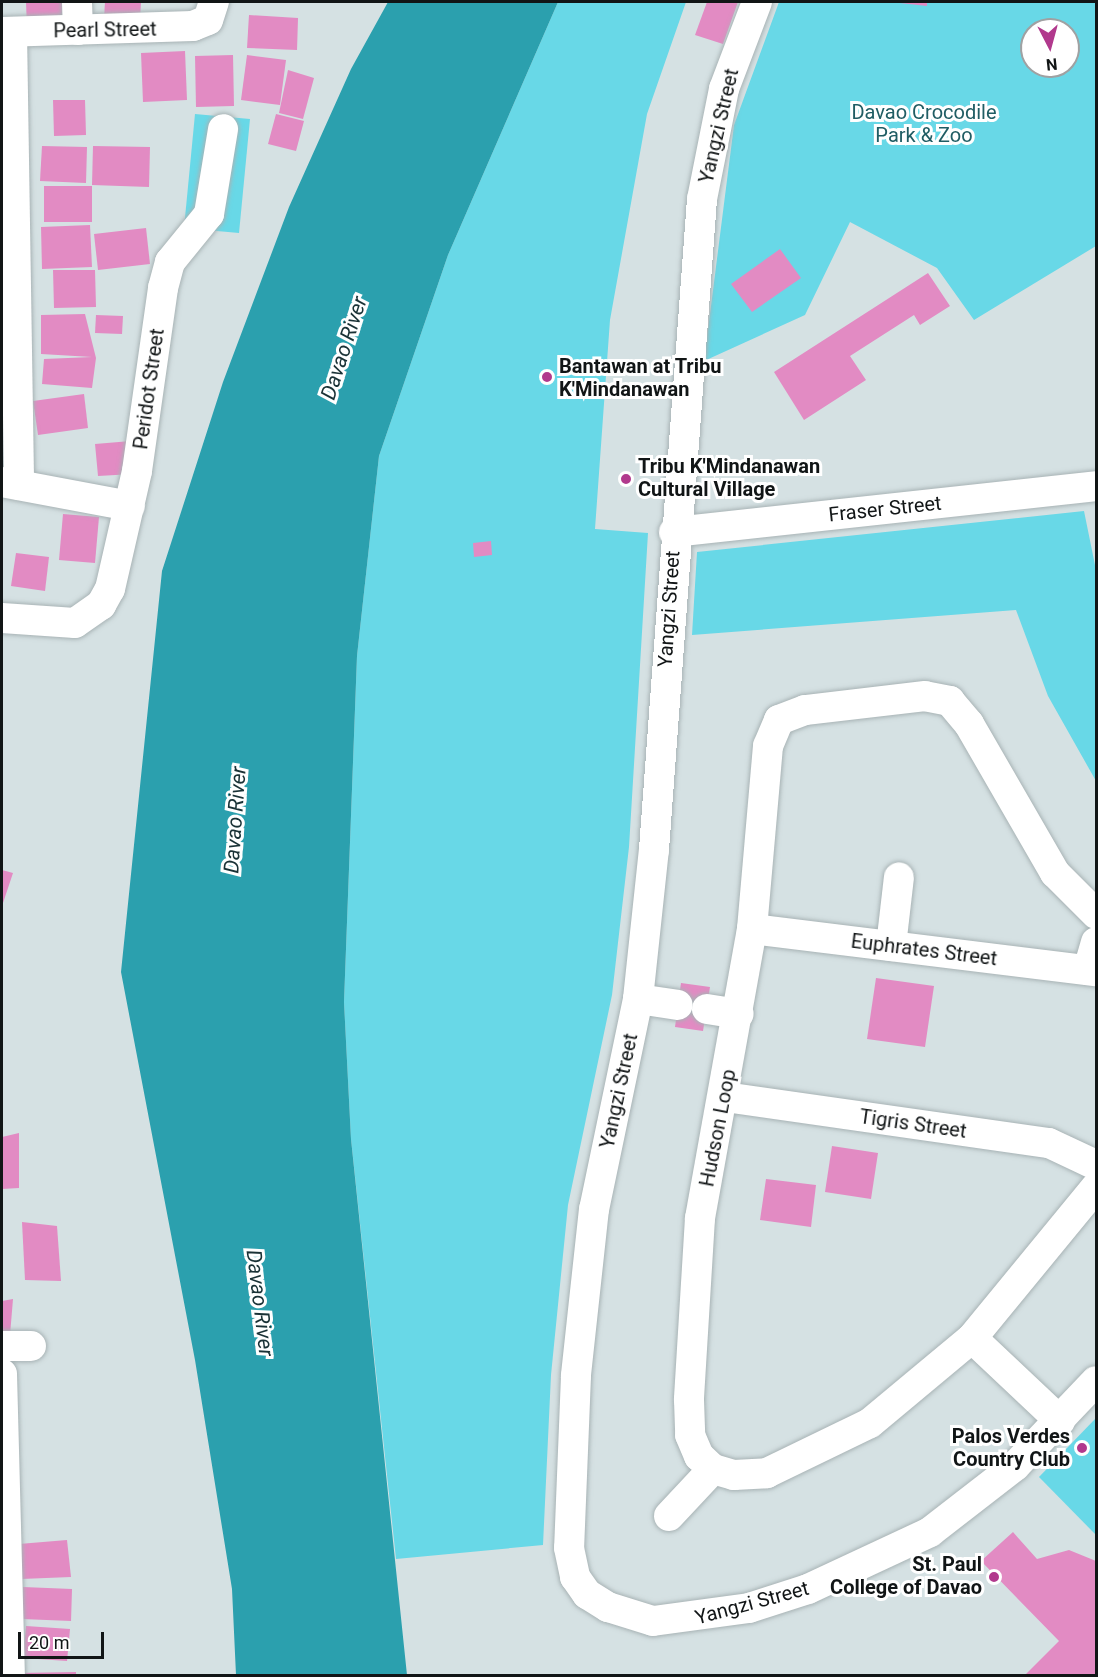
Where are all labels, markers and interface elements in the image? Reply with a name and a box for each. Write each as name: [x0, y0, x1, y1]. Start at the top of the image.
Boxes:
street label: Pearl Street: [53, 17, 157, 43]
north arrow: [1020, 18, 1080, 78]
text: N: [1045, 54, 1058, 74]
street label: Yangzi Street: [694, 66, 744, 186]
park label: Davao Crocodile Park & Zoo: [851, 100, 997, 147]
water label: Davao River: [316, 293, 372, 403]
street label: Peridot Street: [129, 327, 169, 451]
place label: Bantawan at Tribu K'Mindanawan: [559, 354, 722, 401]
marker: Bantawan at Tribu K'Mindanawan: [540, 370, 554, 384]
place label: Tribu K'Mindanawan Cultural Village: [638, 455, 820, 502]
marker: Tribu K'Mindanawan Cultural Village: [619, 472, 633, 486]
street label: Fraser Street: [827, 491, 943, 527]
street label: Yangzi Street: [653, 550, 685, 668]
water label: Davao River: [219, 766, 251, 874]
street label: Euphrates Street: [850, 929, 998, 971]
street label: Yangzi Street: [595, 1031, 643, 1151]
street label: Hudson Loop: [695, 1067, 741, 1189]
street label: Tigris Street: [858, 1105, 968, 1143]
water label: Davao River: [241, 1248, 279, 1358]
place label: Palos Verdes Country Club: [952, 1424, 1070, 1471]
marker: Palos Verdes Country Club: [1075, 1441, 1089, 1455]
place label: St. Paul College of Davao: [830, 1553, 982, 1600]
marker: St. Paul College of Davao: [987, 1570, 1001, 1584]
street label: Yangzi Street: [692, 1576, 812, 1630]
scale bar: [21, 1620, 106, 1658]
text: 20 m: [29, 1632, 69, 1653]

